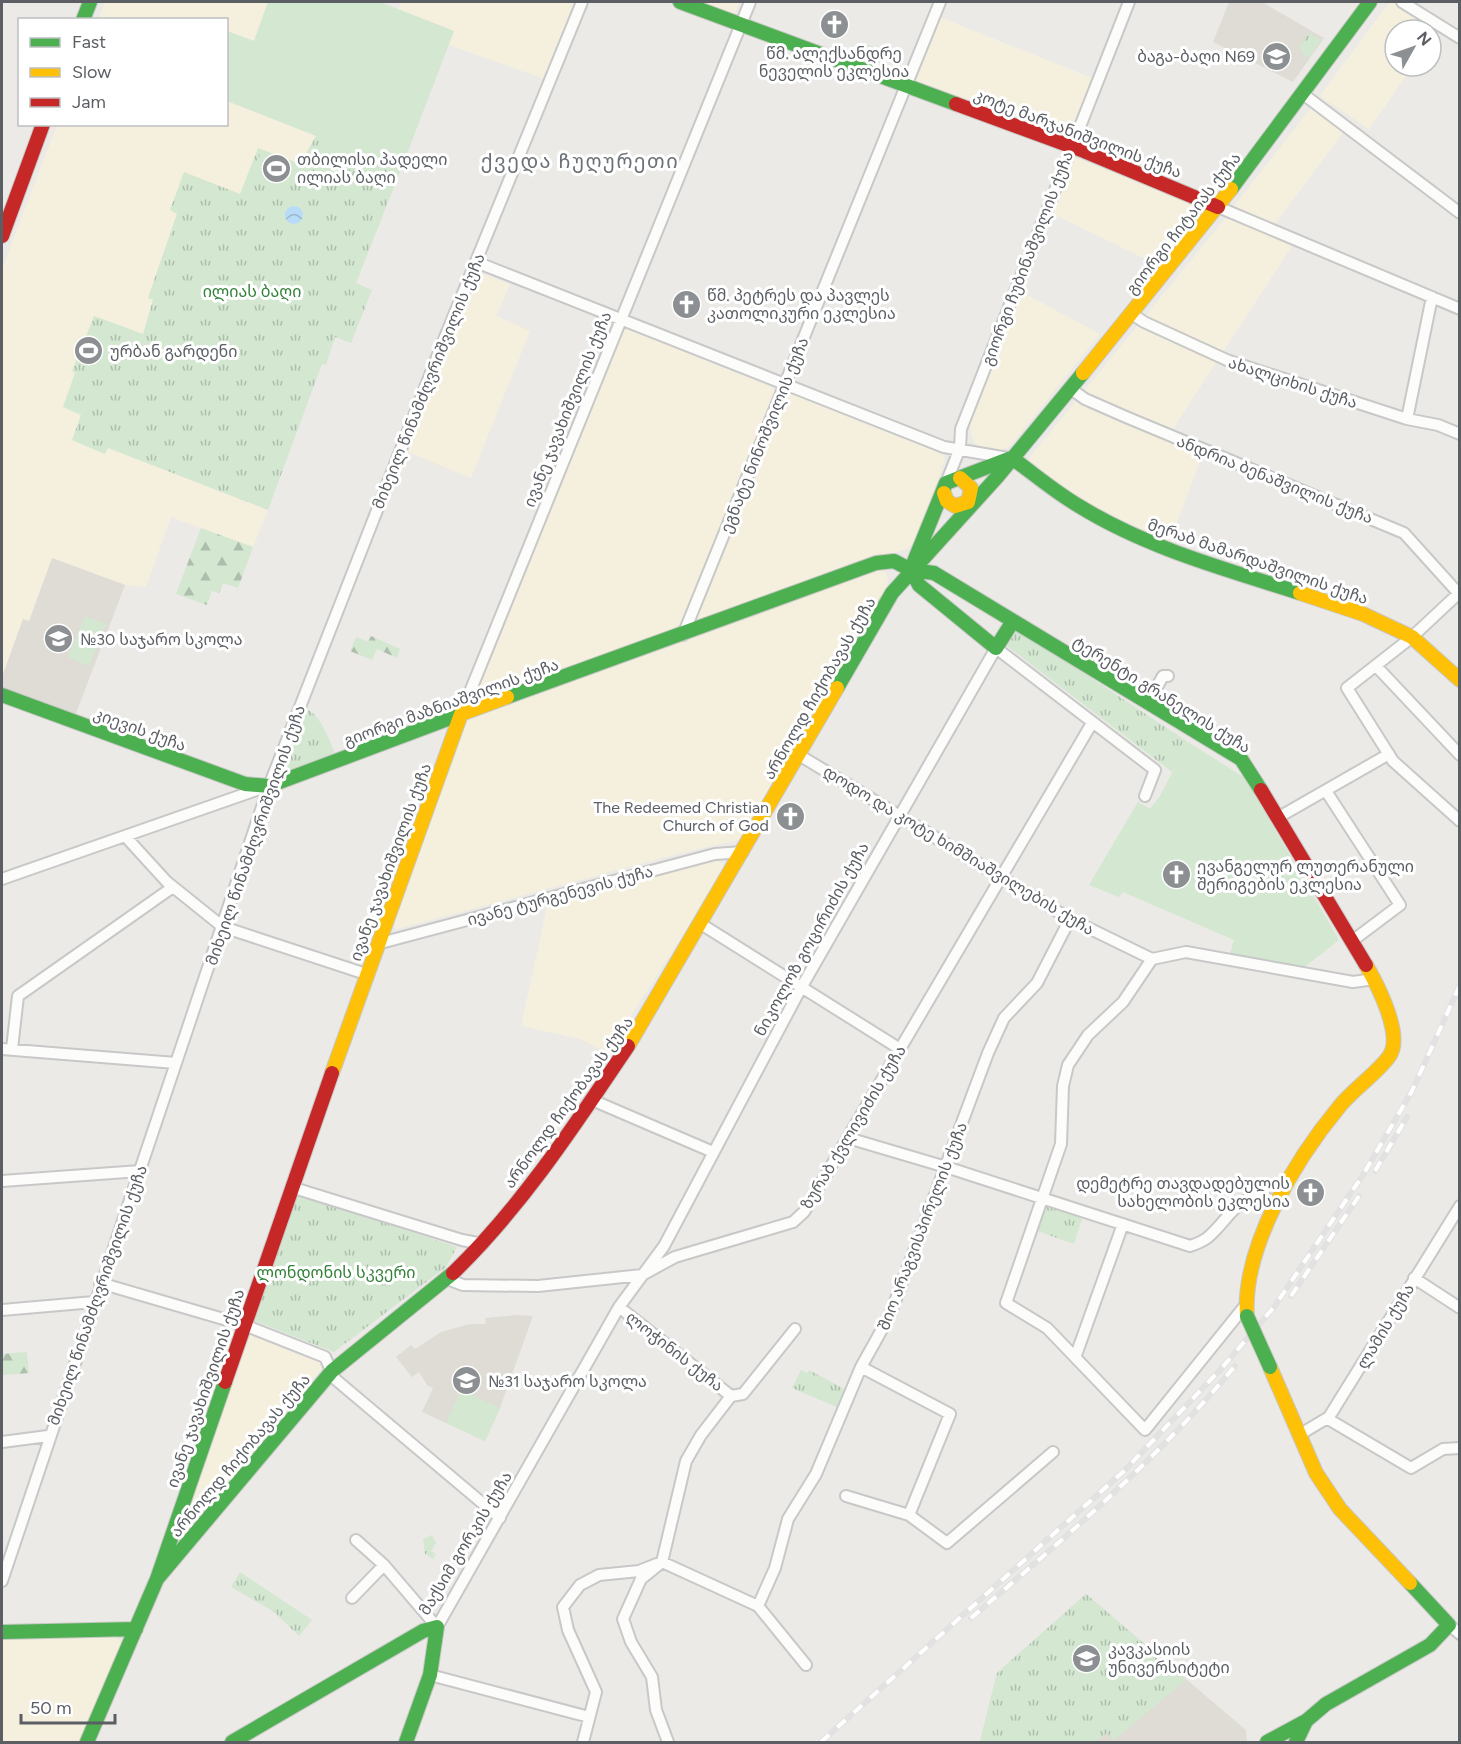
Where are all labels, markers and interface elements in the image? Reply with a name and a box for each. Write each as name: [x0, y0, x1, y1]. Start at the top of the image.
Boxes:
church icon: წმ. ალექსანდრე ნეველის ეკლესია: [818, 9, 850, 41]
legend: [18, 18, 228, 126]
north arrow: [1383, 18, 1443, 78]
text: N: [1413, 28, 1435, 50]
text: Fast: [72, 31, 106, 53]
school or university icon: ბაგა-ბაღი N69: [1260, 40, 1292, 72]
place label: წმ. ალექსანდრე ნეველის ეკლესია: [759, 44, 909, 82]
place label: ბაგა-ბაღი N69: [1137, 47, 1255, 66]
text: Slow: [72, 61, 111, 83]
street label: კოტე მარჯანიშვილის ქუჩა: [971, 85, 1184, 183]
text: Jam: [72, 91, 106, 113]
street label: გიორგი ჩუბინაშვილის ქუჩა: [978, 148, 1078, 368]
street label: გიორგი ჩიტაიას ქუჩა: [1122, 148, 1245, 298]
district label: ქვედა ჩუღურეთი: [481, 149, 679, 174]
place label: თბილისი პადელი ილიას ბაღი: [297, 150, 447, 188]
sports icon: თბილისი პადელი ილიას ბაღი: [260, 152, 292, 184]
street label: მიხეილ წინამძღვრიშვილის ქუჩა: [368, 251, 490, 512]
park label: ილიას ბაღი: [203, 282, 301, 302]
place label: წმ. პეტრეს და პავლეს კათოლიკური ეკლესია: [707, 286, 896, 324]
church icon: წმ. პეტრეს და პავლეს კათოლიკური ეკლესია: [670, 288, 702, 320]
street label: ივანე ჯავახიშვილის ქუჩა: [519, 309, 616, 510]
sports icon: ურბან გარდენი: [73, 335, 105, 367]
street label: ეგნატე ნინოშვილის ქუჩა: [716, 335, 813, 536]
place label: ურბან გარდენი: [110, 342, 238, 362]
street label: ახალციხის ქუჩა: [1226, 353, 1360, 413]
street label: ანდრია ბენაშვილის ქუჩა: [1174, 431, 1376, 529]
street label: მერაბ მამარდაშვილის ქუჩა: [1145, 515, 1371, 609]
street label: არნოლდ ჩიქობავას ქუჩა: [759, 594, 880, 783]
school or university icon: №30 საჯარო სკოლა: [43, 623, 75, 655]
place label: №30 საჯარო სკოლა: [80, 630, 243, 650]
street label: ტერენტი გრანელის ქუჩა: [1069, 632, 1254, 758]
street label: გიორგი მაზნიაშვილის ქუჩა: [341, 655, 562, 751]
street label: მიხეილ წინამძღვრიშვილის ქუჩა: [202, 702, 310, 968]
street label: კიევის ქუჩა: [91, 704, 189, 755]
street label: ივანე ჯავახიშვილის ქუჩა: [346, 761, 436, 964]
street label: დოდო და კოტე ხიმშიაშვილების ქუჩა: [819, 762, 1098, 940]
place label: The Redeemed Christian Church of God: [593, 798, 769, 835]
church icon: The Redeemed Christian Church of God: [774, 800, 806, 832]
street label: ნიკოლოზ გოცირიძის ქუჩა: [750, 839, 874, 1040]
place label: ევანგელურ ლუთერანული შერიგების ეკლესია: [1197, 857, 1414, 895]
church icon: ევანგელურ ლუთერანული შერიგების ეკლესია: [1160, 859, 1192, 891]
street label: ივანე ტურგენევის ქუჩა: [465, 862, 655, 929]
street label: არნოლდ ჩიქობავას ქუჩა: [500, 1013, 638, 1192]
street label: ზურაბ ქვლივიძის ქუჩა: [797, 1042, 911, 1213]
street label: შიო არაგვისპირელის ქუჩა: [874, 1119, 972, 1333]
street label: მიხეილ წინამძღვრიშვილის ქუჩა: [44, 1162, 152, 1428]
place label: დემეტრე თავდადებულის სახელობის ეკლესია: [1076, 1174, 1290, 1212]
church icon: დემეტრე თავდადებულის სახელობის ეკლესია: [1295, 1176, 1327, 1208]
park label: ლონდონის სკვერი: [257, 1263, 415, 1283]
street label: ლამის ქუჩა: [1353, 1280, 1419, 1373]
street label: ივანე ჯავახიშვილის ქუჩა: [162, 1286, 249, 1490]
street label: ლოჭინის ქუჩა: [622, 1307, 727, 1396]
school or university icon: №31 საჯარო სკოლა: [451, 1365, 483, 1397]
street label: არნოლდ ჩიქობავას ქუჩა: [166, 1370, 315, 1542]
place label: №31 საჯარო სკოლა: [488, 1372, 647, 1392]
street label: მაქსიმ გორკის ქუჩა: [415, 1468, 516, 1619]
place label: კავკასიის უნივერსიტეტი: [1108, 1640, 1230, 1677]
school or university icon: კავკასიის უნივერსიტეტი: [1071, 1642, 1103, 1674]
scale bar: [21, 1687, 116, 1725]
text: 50 m: [30, 1697, 72, 1719]

